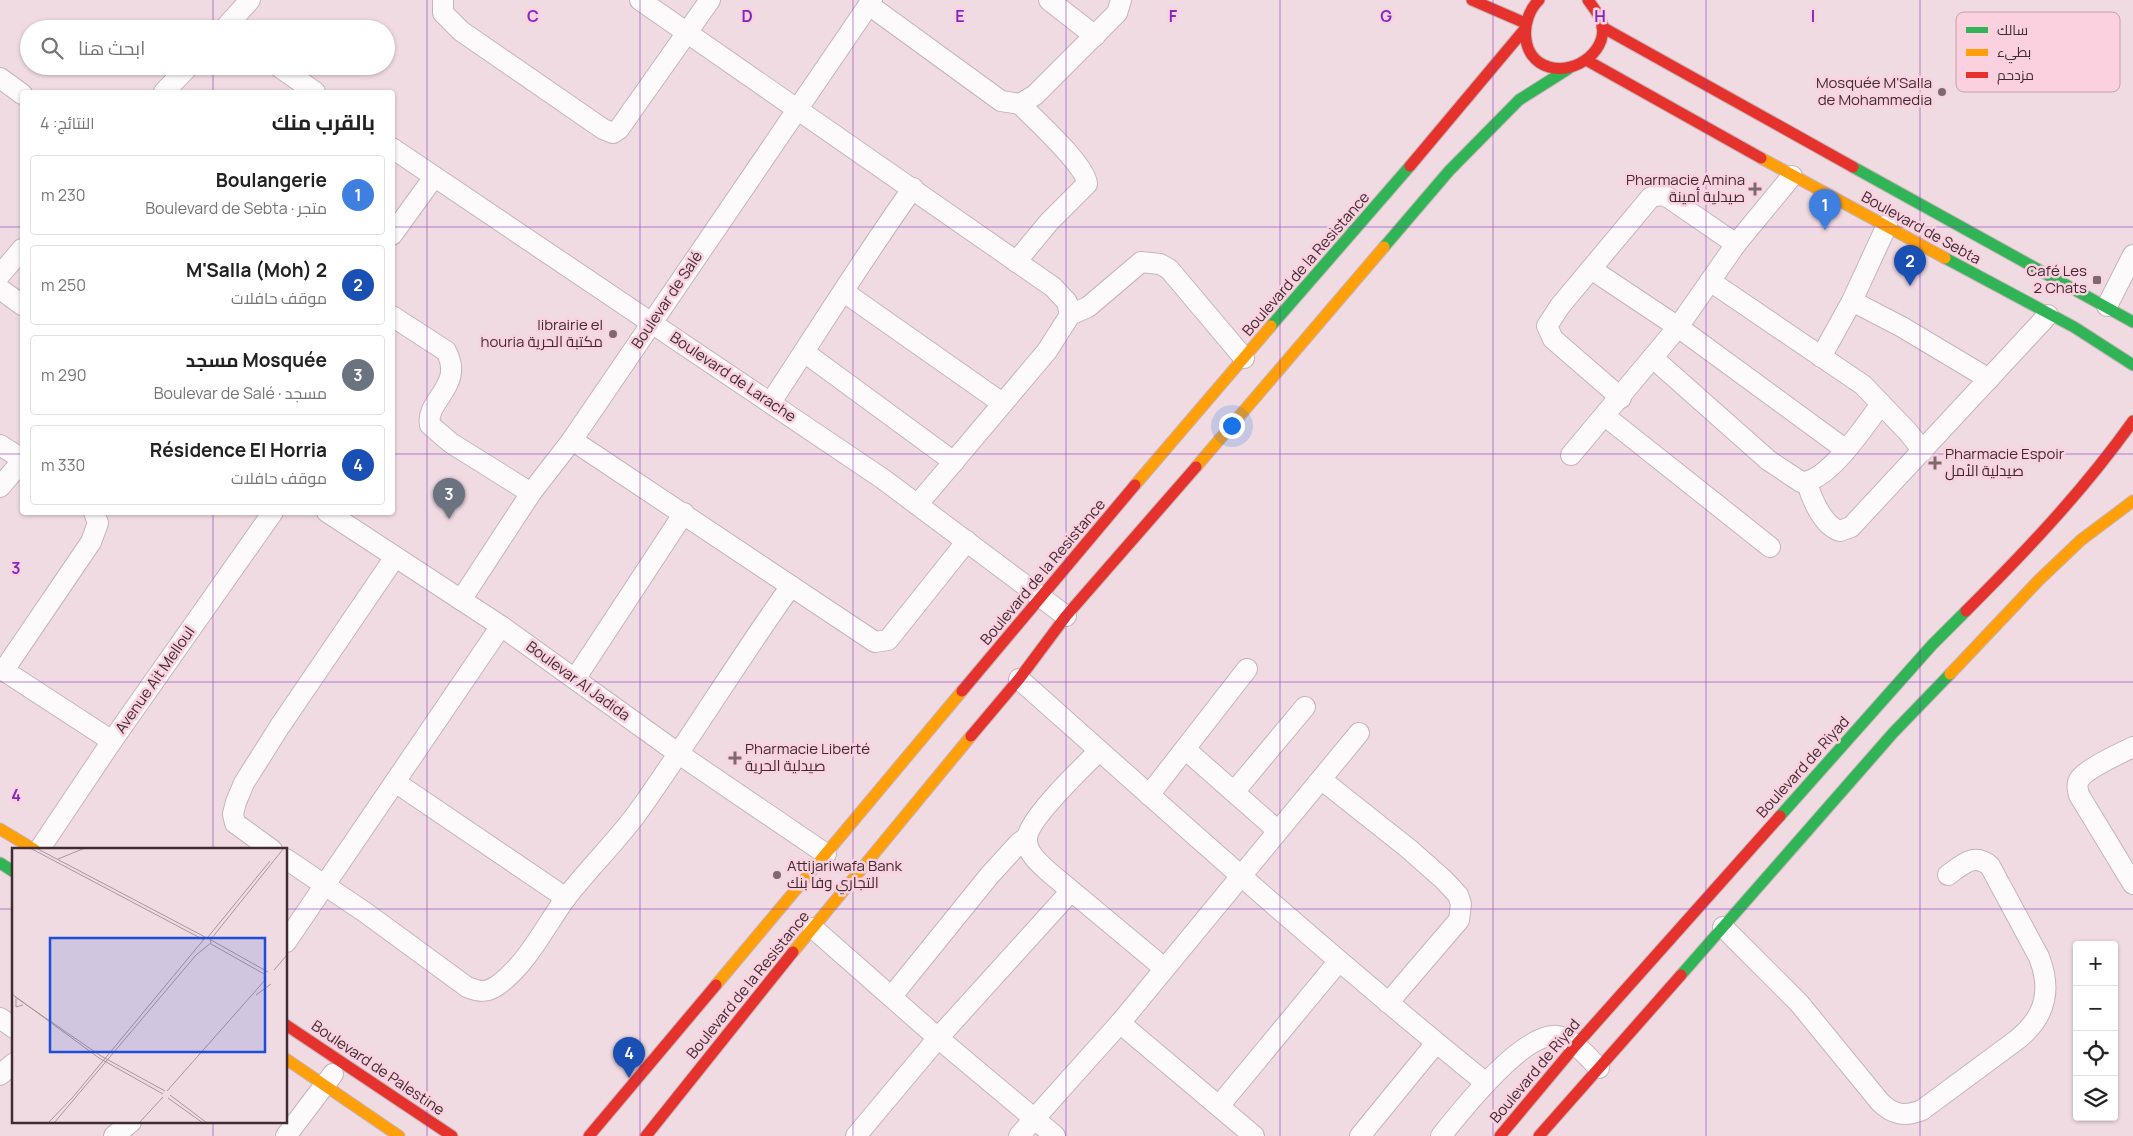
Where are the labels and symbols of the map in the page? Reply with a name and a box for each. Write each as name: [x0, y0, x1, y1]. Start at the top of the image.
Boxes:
text: C: [527, 5, 539, 27]
text: D: [741, 5, 753, 27]
text: E: [955, 5, 965, 27]
text: F: [1169, 5, 1178, 27]
text: G: [1380, 5, 1392, 27]
text: H: [1594, 5, 1606, 27]
text: I: [1811, 5, 1815, 27]
legend: [1956, 12, 2120, 92]
text: سالك: [1997, 20, 2028, 39]
text: بطيء: [1997, 42, 2031, 64]
text: مزدحم: [1997, 65, 2034, 85]
place label: Mosquée M'Salla de Mohammedia: [1816, 72, 1932, 110]
marker: Mosquée M'Salla de Mohammedia: [1936, 86, 1948, 98]
place label: Pharmacie Amina صيدلية أمينة: [1626, 169, 1745, 207]
marker: Pharmacie Amina صيدلية أمينة: [1749, 183, 1761, 195]
street label: Boulevard de Sebta: [1858, 186, 1985, 269]
street label: Boulevard de la Resistance: [1237, 187, 1374, 340]
pin: 1: [1809, 189, 1841, 230]
pin: 2: [1894, 245, 1926, 286]
street label: Boulevar de Salé: [626, 247, 707, 353]
place label: Café Les 2 Chats: [2027, 260, 2087, 298]
marker: Café Les 2 Chats: [2091, 274, 2103, 286]
place label: librairie el houria مكتبة الحرية: [480, 314, 603, 352]
street label: Boulevard de Larache: [666, 327, 801, 427]
marker: librairie el houria مكتبة الحرية: [607, 328, 619, 340]
your location: [1219, 413, 1245, 439]
place label: Pharmacie Espoir صيدلية الأمل: [1945, 443, 2065, 481]
marker: Pharmacie Espoir صيدلية الأمل: [1929, 457, 1941, 469]
pin: 3: [433, 478, 465, 519]
street label: Boulevard de la Resistance: [975, 494, 1110, 649]
text: 3: [11, 557, 21, 579]
street label: Avenue Ait Melloul: [110, 622, 199, 737]
street label: Boulevar Al Jadida: [522, 636, 635, 725]
street label: Boulevard de Riyad: [1751, 711, 1854, 822]
place label: Pharmacie Liberté صيدلية الحرية: [745, 738, 870, 776]
marker: Pharmacie Liberté صيدلية الحرية: [729, 752, 741, 764]
text: 4: [11, 784, 21, 806]
inset map: [12, 848, 288, 1124]
place label: Attijariwafa Bank التجاري وفا بنك: [787, 855, 902, 895]
marker: Attijariwafa Bank التجاري وفا بنك: [771, 869, 783, 881]
street label: Boulevard de la Resistance: [681, 906, 814, 1063]
street label: Boulevard de Riyad: [1485, 1014, 1584, 1127]
street label: Boulevard de Palestine: [308, 1015, 449, 1120]
pin: 4: [613, 1037, 645, 1078]

